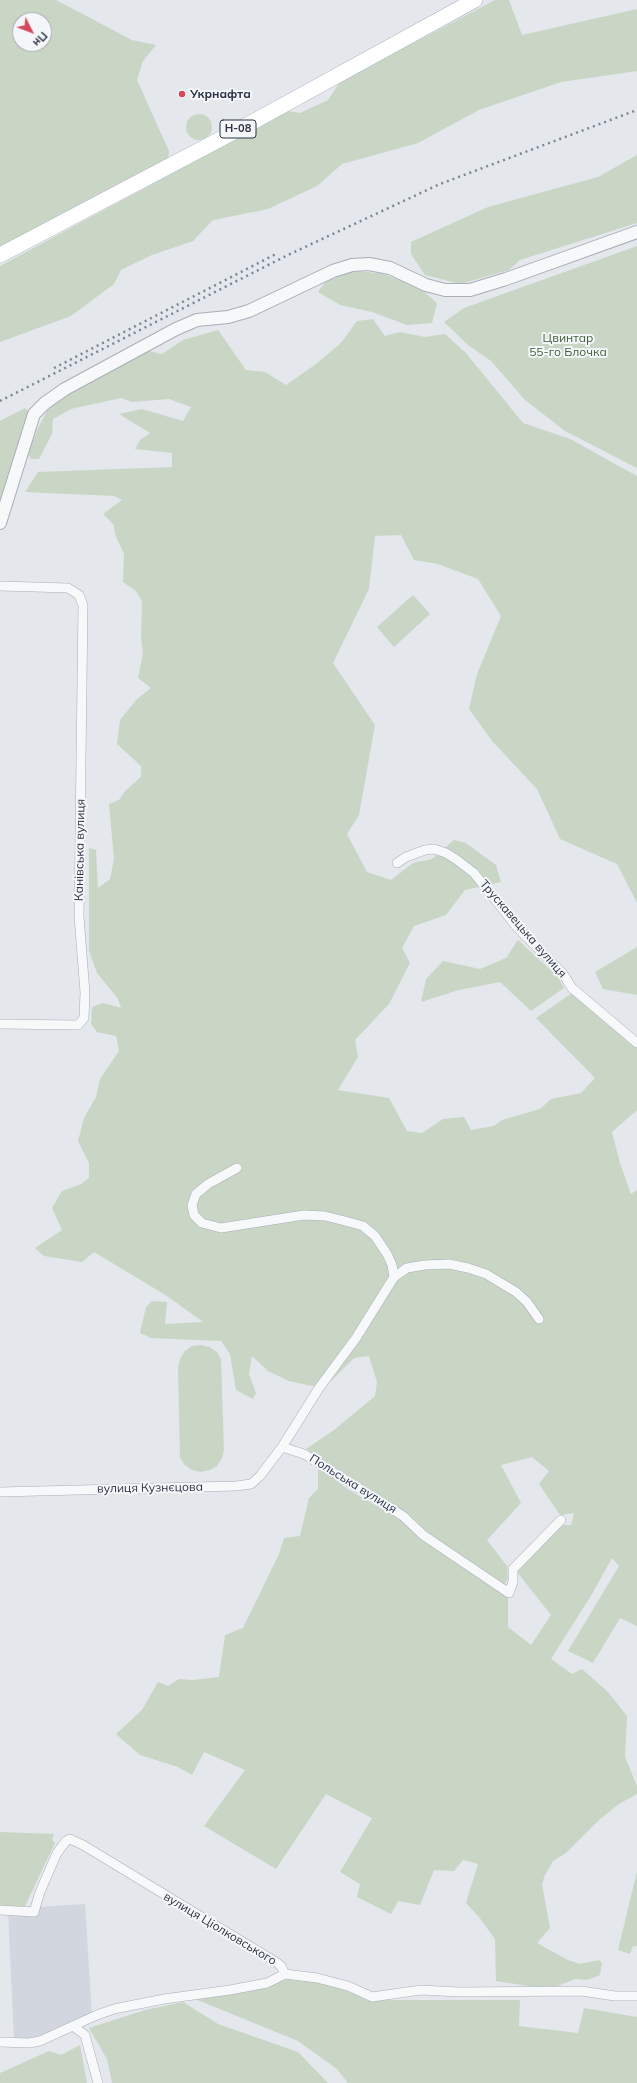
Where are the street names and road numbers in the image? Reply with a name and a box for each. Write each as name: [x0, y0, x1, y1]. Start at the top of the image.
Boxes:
road number: Н-08: [220, 120, 256, 138]
street label: Канівська вулиця: [72, 799, 88, 901]
street label: Трускавецька вулиця: [477, 877, 569, 981]
street label: Польська вулиця: [307, 1451, 399, 1517]
street label: вулиця Кузнєцова: [97, 1480, 203, 1496]
street label: вулиця Ціолковського: [161, 1890, 279, 1968]

